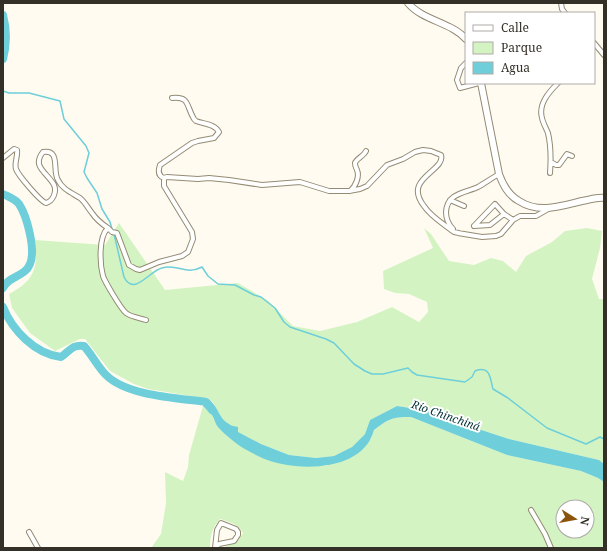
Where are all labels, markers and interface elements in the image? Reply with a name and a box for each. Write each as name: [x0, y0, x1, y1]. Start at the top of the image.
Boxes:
legend: [465, 12, 595, 84]
text: Calle: [501, 19, 529, 36]
text: Parque: [501, 39, 542, 56]
text: Agua: [501, 59, 530, 76]
water label: Río Chinchiná: [409, 396, 483, 434]
north arrow: [555, 499, 595, 539]
text: N: [577, 515, 593, 527]

